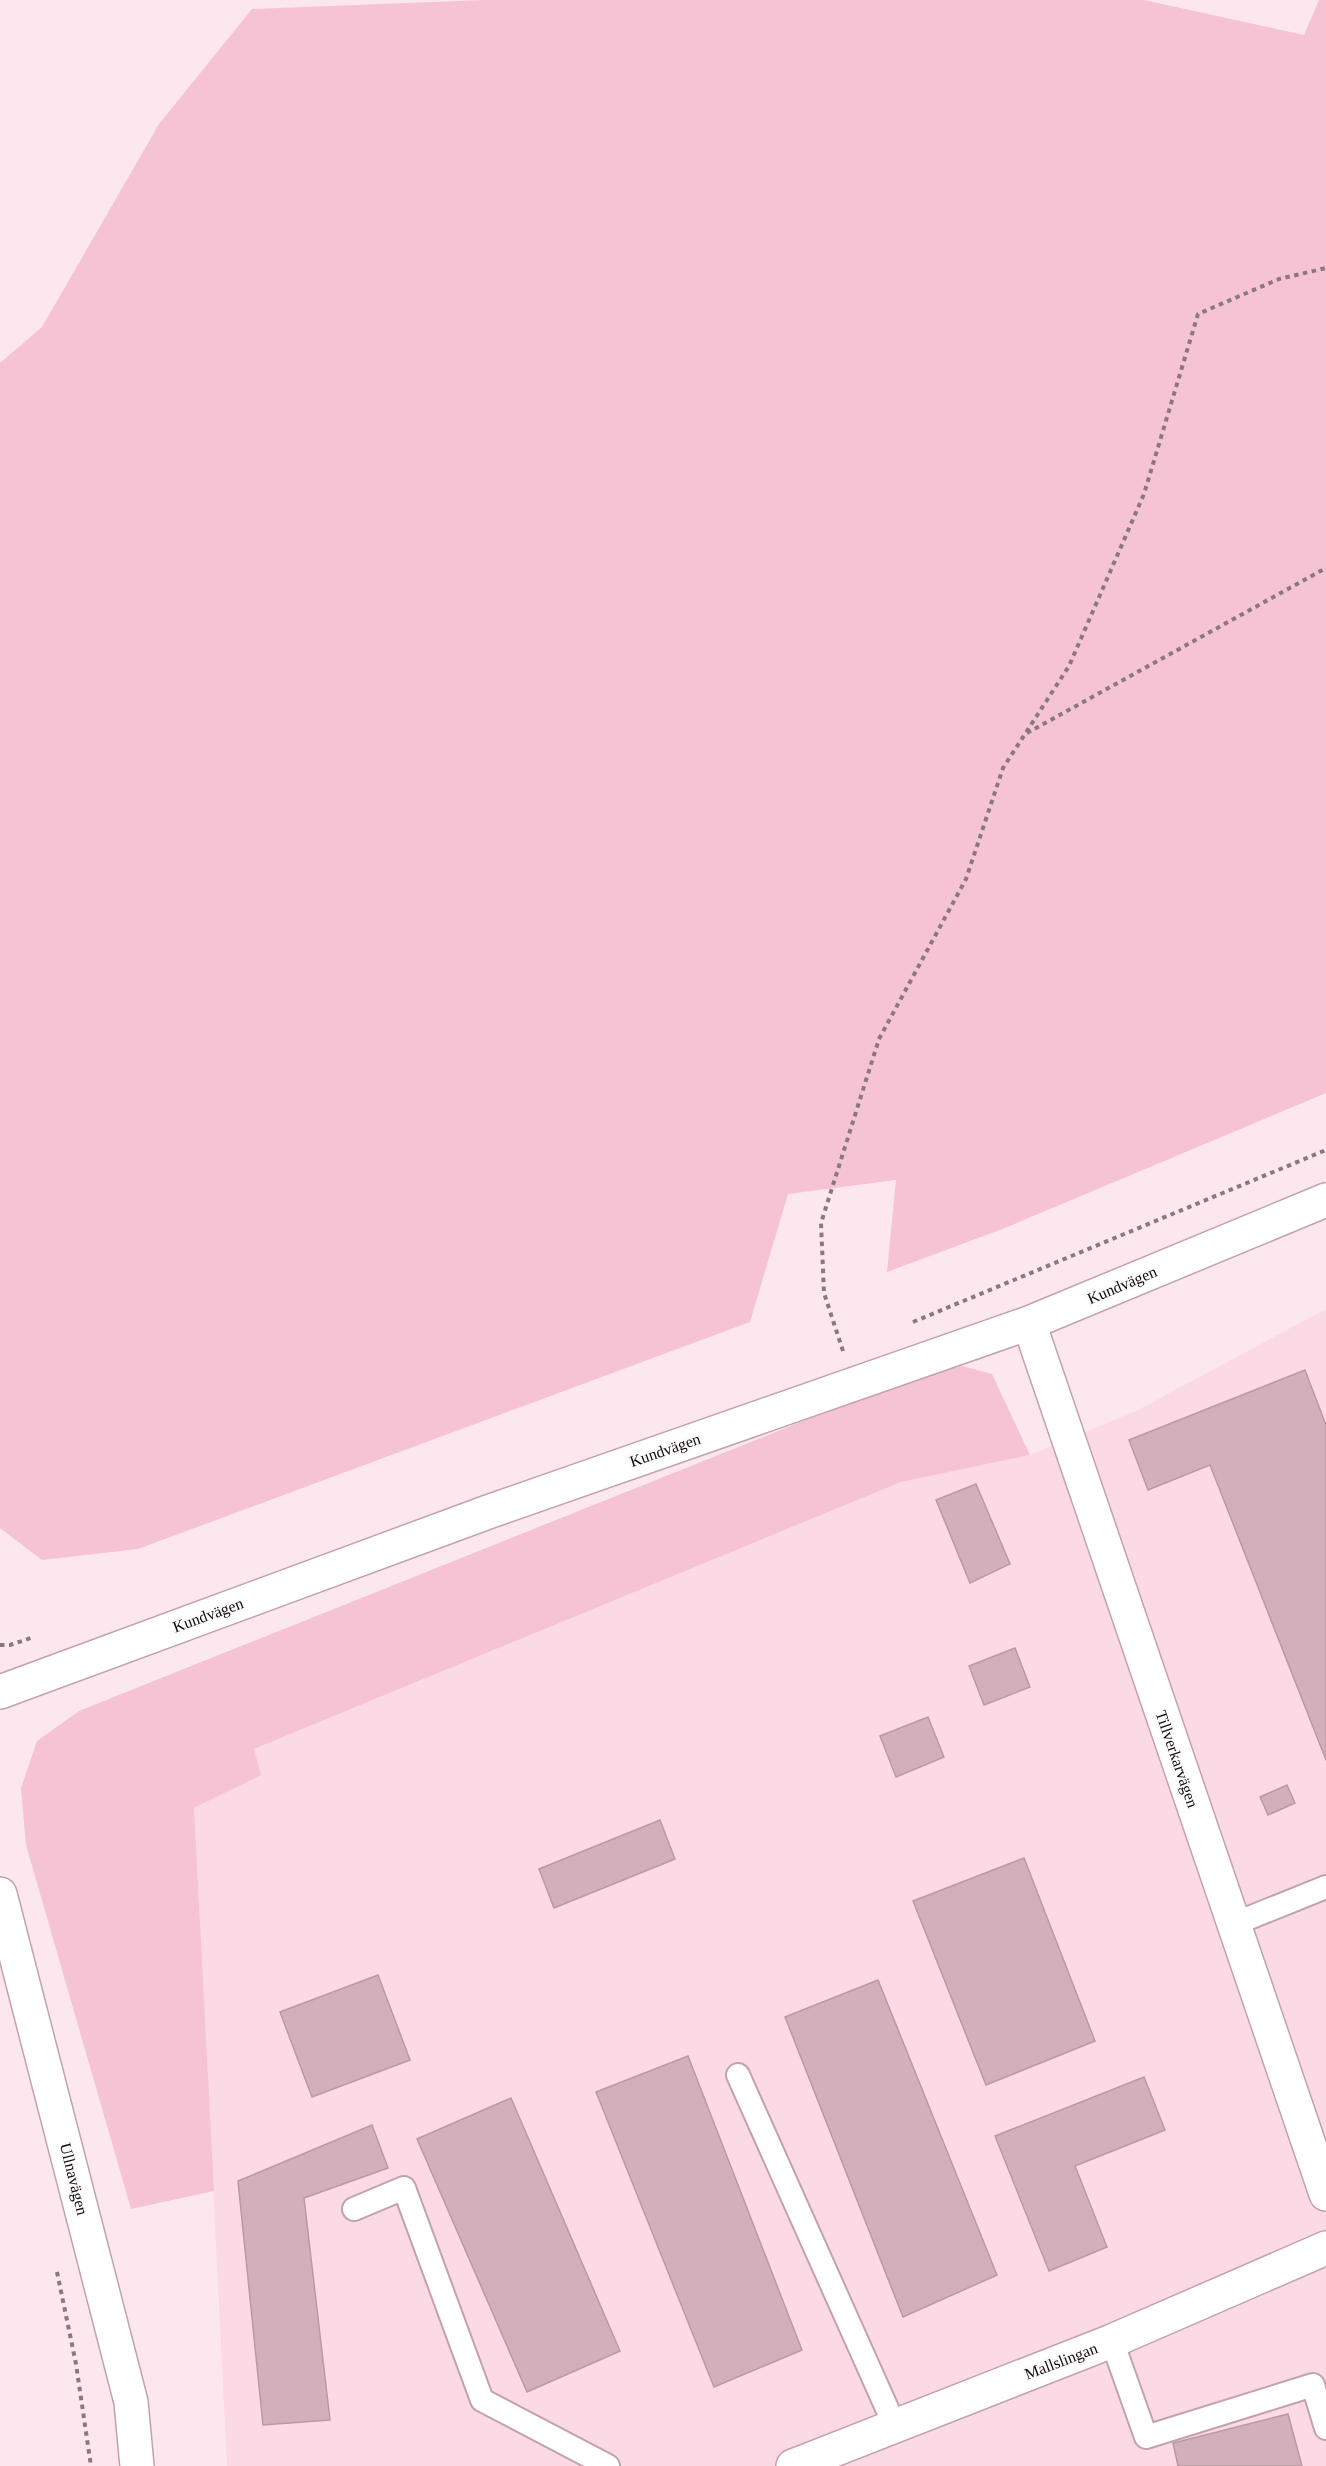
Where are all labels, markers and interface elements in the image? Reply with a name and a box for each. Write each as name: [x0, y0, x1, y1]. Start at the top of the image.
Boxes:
street label: Kundvägen: [1085, 1263, 1160, 1308]
street label: Kundvägen: [627, 1430, 703, 1471]
street label: Kundvägen: [170, 1594, 246, 1637]
street label: Tillverkarvägen: [1151, 1708, 1202, 1810]
street label: Ullnavägen: [56, 2141, 91, 2217]
street label: Mallslingan: [1022, 2339, 1100, 2384]

